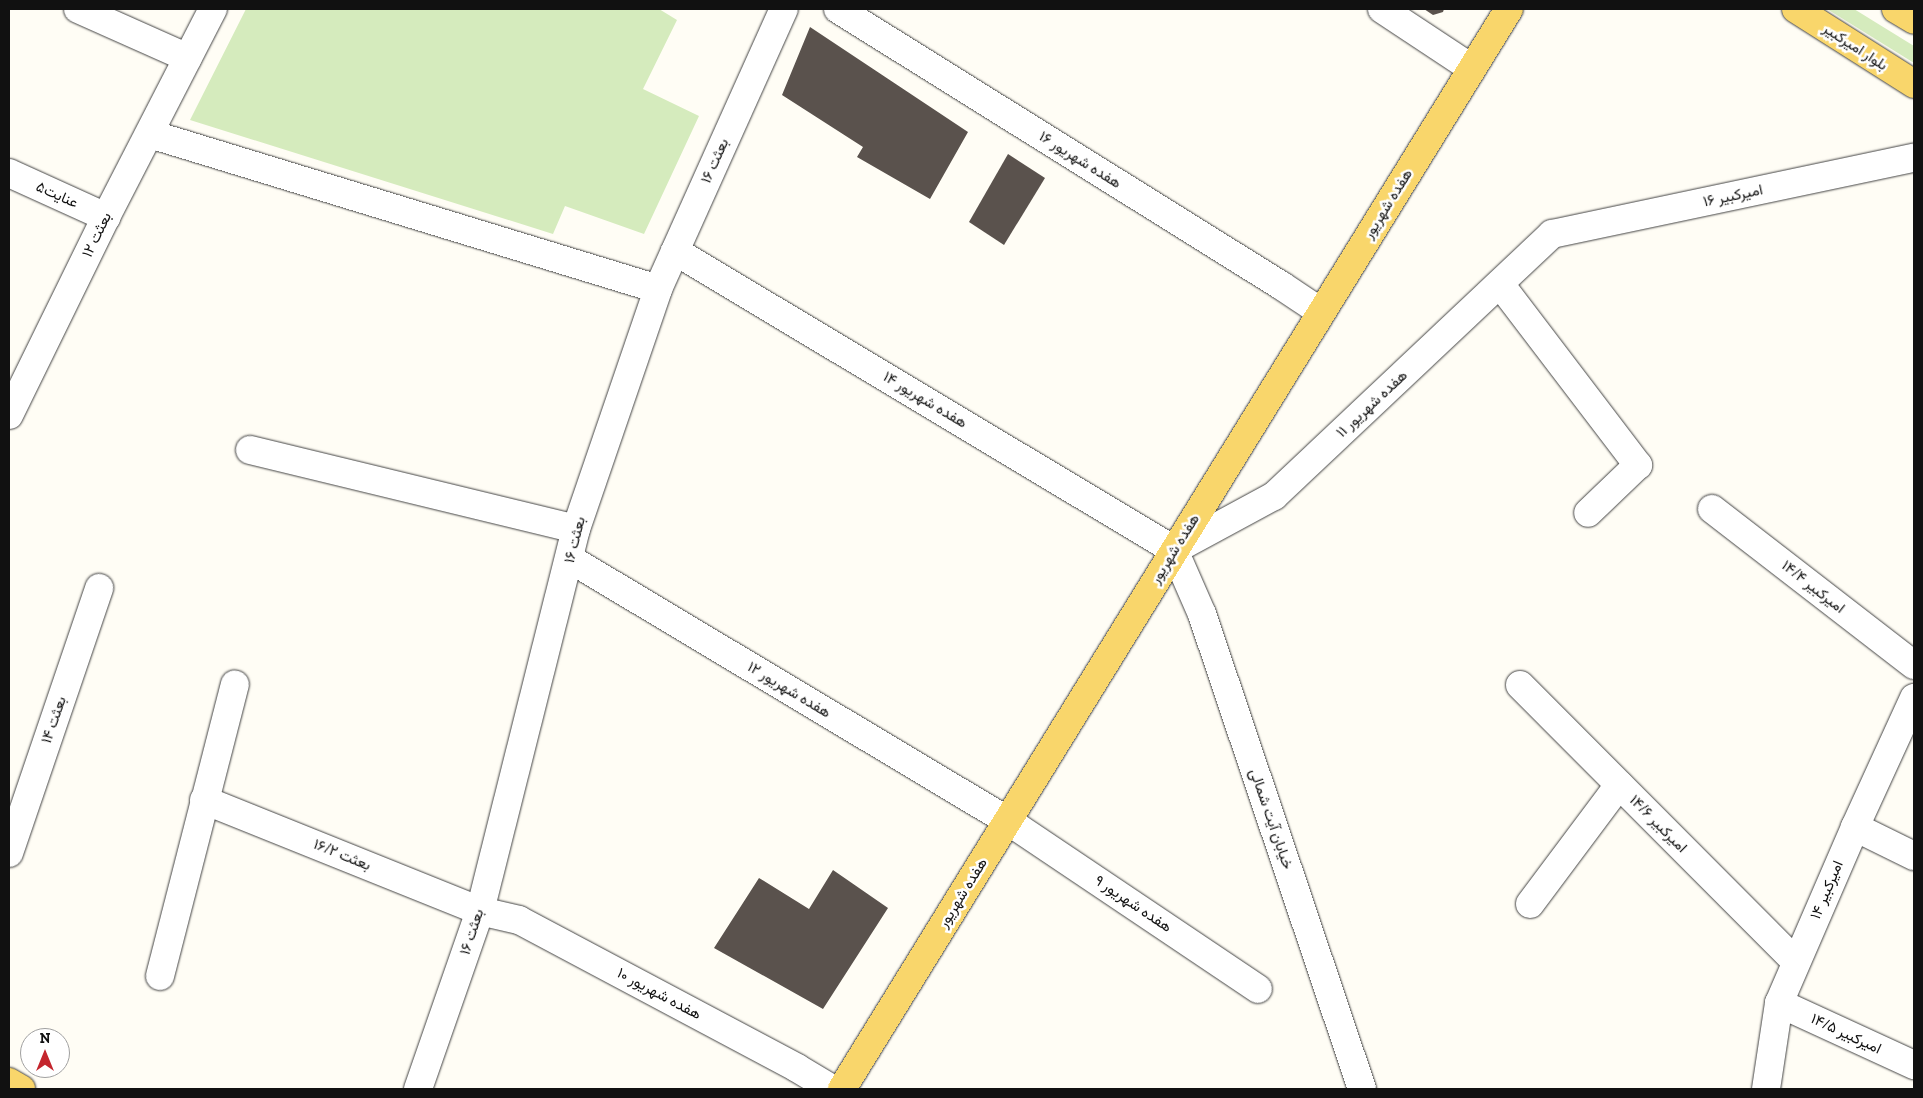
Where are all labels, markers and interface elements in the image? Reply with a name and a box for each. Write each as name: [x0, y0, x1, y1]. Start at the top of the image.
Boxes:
street label: بلوار امیرکبیر: [1819, 19, 1891, 75]
street label: هفده شهریور ۱۶: [1036, 128, 1124, 192]
street label: بعثت ۱۶: [697, 136, 733, 186]
street label: هفده شهریور: [1360, 166, 1416, 242]
street label: عنایت۵: [33, 178, 81, 212]
street label: امیرکبیر ۱۶: [1702, 181, 1764, 211]
street label: بعثت ۱۲: [78, 210, 116, 260]
street label: هفده شهریور ۱۱: [1333, 366, 1411, 442]
street label: هفده شهریور ۱۴: [880, 368, 970, 432]
street label: هفده شهریور: [1147, 511, 1203, 587]
street label: بعثت ۱۶: [561, 515, 589, 565]
street label: امیرکبیر ۱۴/۴: [1778, 557, 1848, 617]
street label: هفده شهریور ۱۲: [744, 658, 834, 722]
street label: بعثت ۱۴: [38, 694, 70, 746]
street label: خیابان آیت شمالی: [1245, 766, 1297, 872]
street label: امیرکبیر ۱۴/۶: [1625, 791, 1691, 857]
street label: بعثت ۱۶/۲: [311, 835, 373, 875]
street label: هفده شهریور: [935, 855, 991, 931]
street label: امیرکبیر ۱۴: [1807, 858, 1847, 922]
street label: هفده شهریور ۹: [1091, 872, 1175, 936]
street label: بعثت ۱۶: [456, 907, 488, 957]
street label: هفده شهریور ۱۰: [614, 964, 704, 1024]
street label: امیرکبیر ۱۴/۵: [1808, 1010, 1884, 1058]
north arrow: [20, 1028, 70, 1078]
text: N: [40, 1030, 50, 1047]

